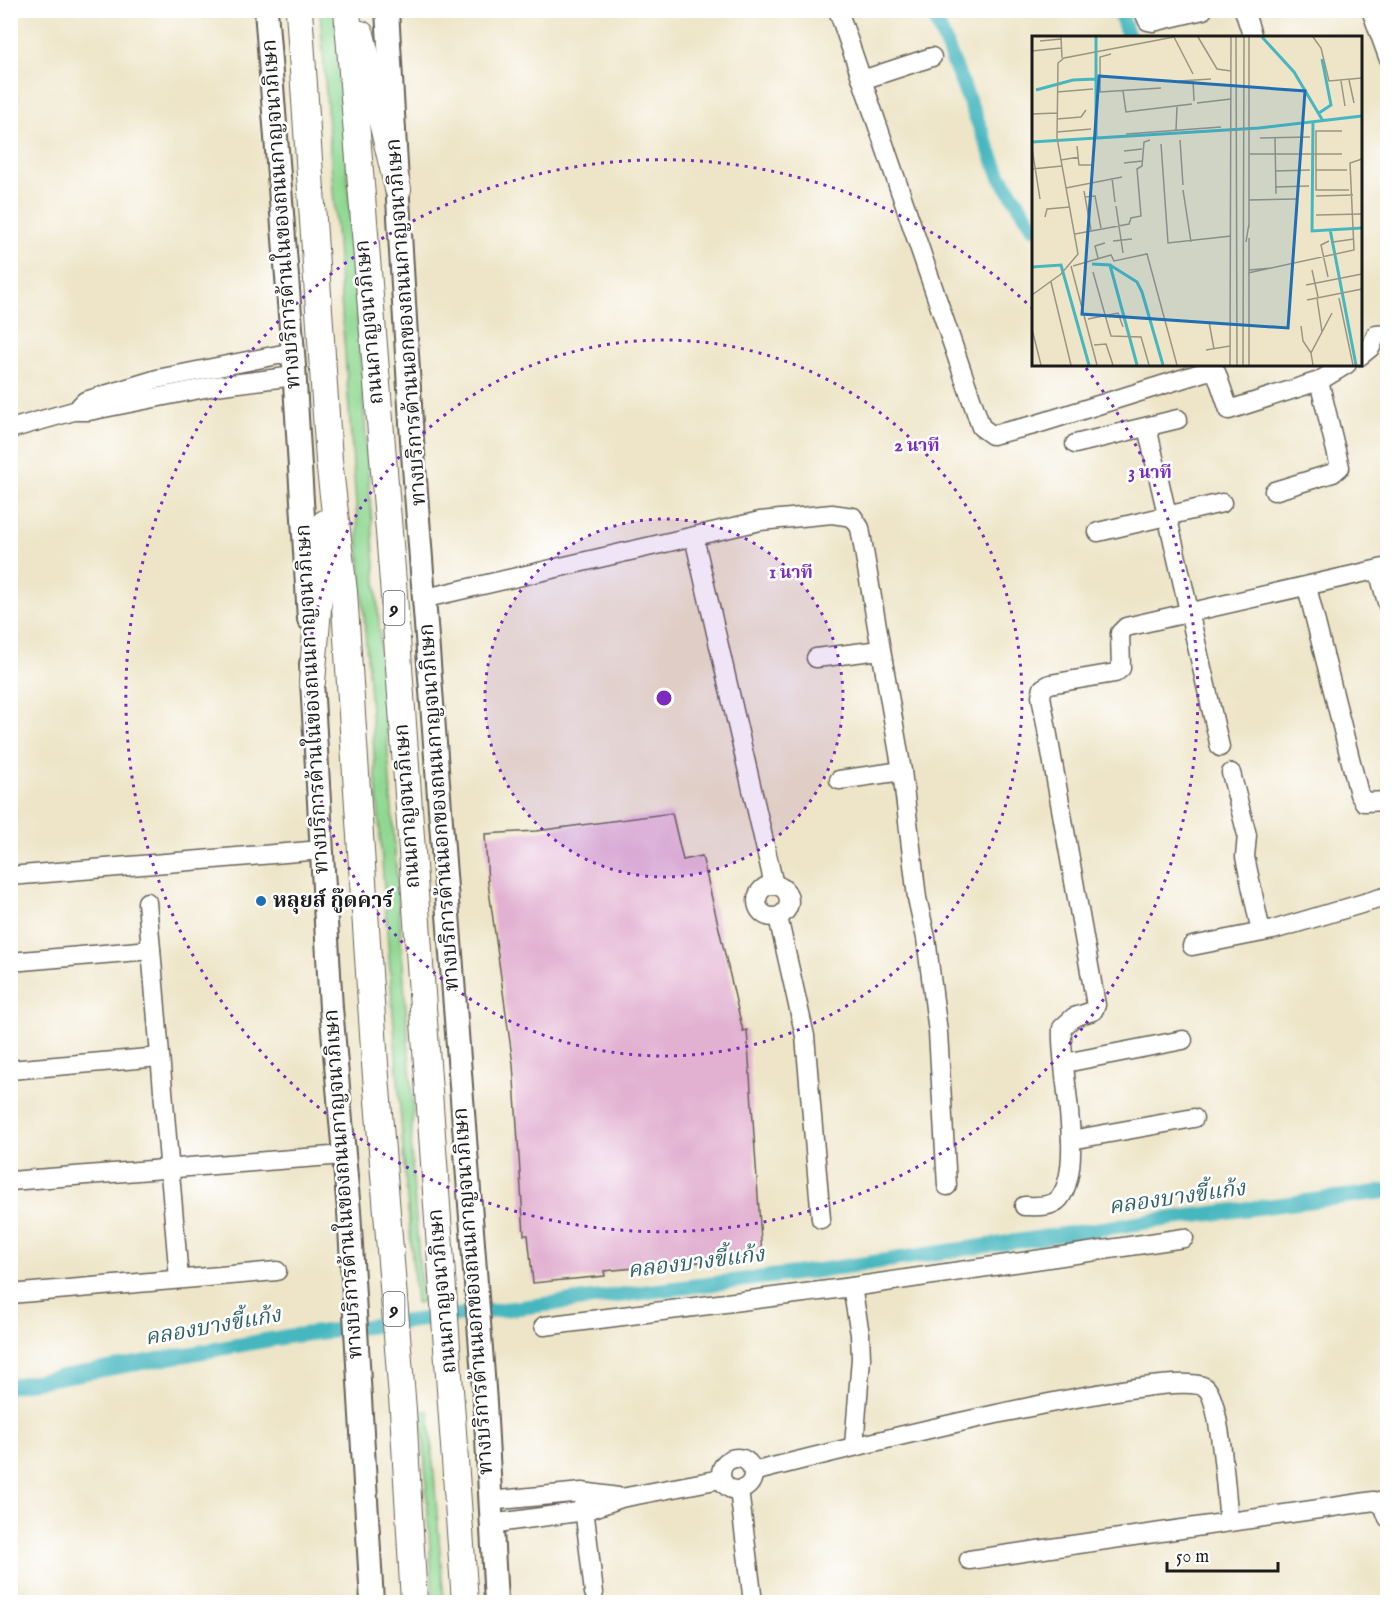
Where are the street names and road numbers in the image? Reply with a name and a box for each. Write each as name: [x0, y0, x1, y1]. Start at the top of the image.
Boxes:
street label: ทางบริการด้านในของถนนกาญจนาภิเษก: [253, 38, 308, 390]
street label: ทางบริการด้านนอกของถนนกาญจนาภิเษก: [381, 137, 433, 507]
street label: ถนนกาญจนาภิเษก: [349, 238, 391, 406]
street label: ทางบริการด้านในของถนนกาญจนาภิเษก: [287, 523, 336, 875]
road number: 9: [384, 591, 404, 625]
street label: ทางบริการด้านนอกของถนนกาญจนาภิเษก: [414, 622, 466, 992]
street label: ถนนกาญจนาภิเษก: [389, 723, 427, 889]
street label: ทางบริการด้านในของถนนกาญจนาภิเษก: [315, 1008, 370, 1360]
street label: ทางบริการด้านนอกของถนนกาญจนาภิเษก: [448, 1106, 500, 1476]
street label: ถนนกาญจนาภิเษก: [422, 1207, 464, 1375]
road number: 9: [384, 1292, 404, 1326]

